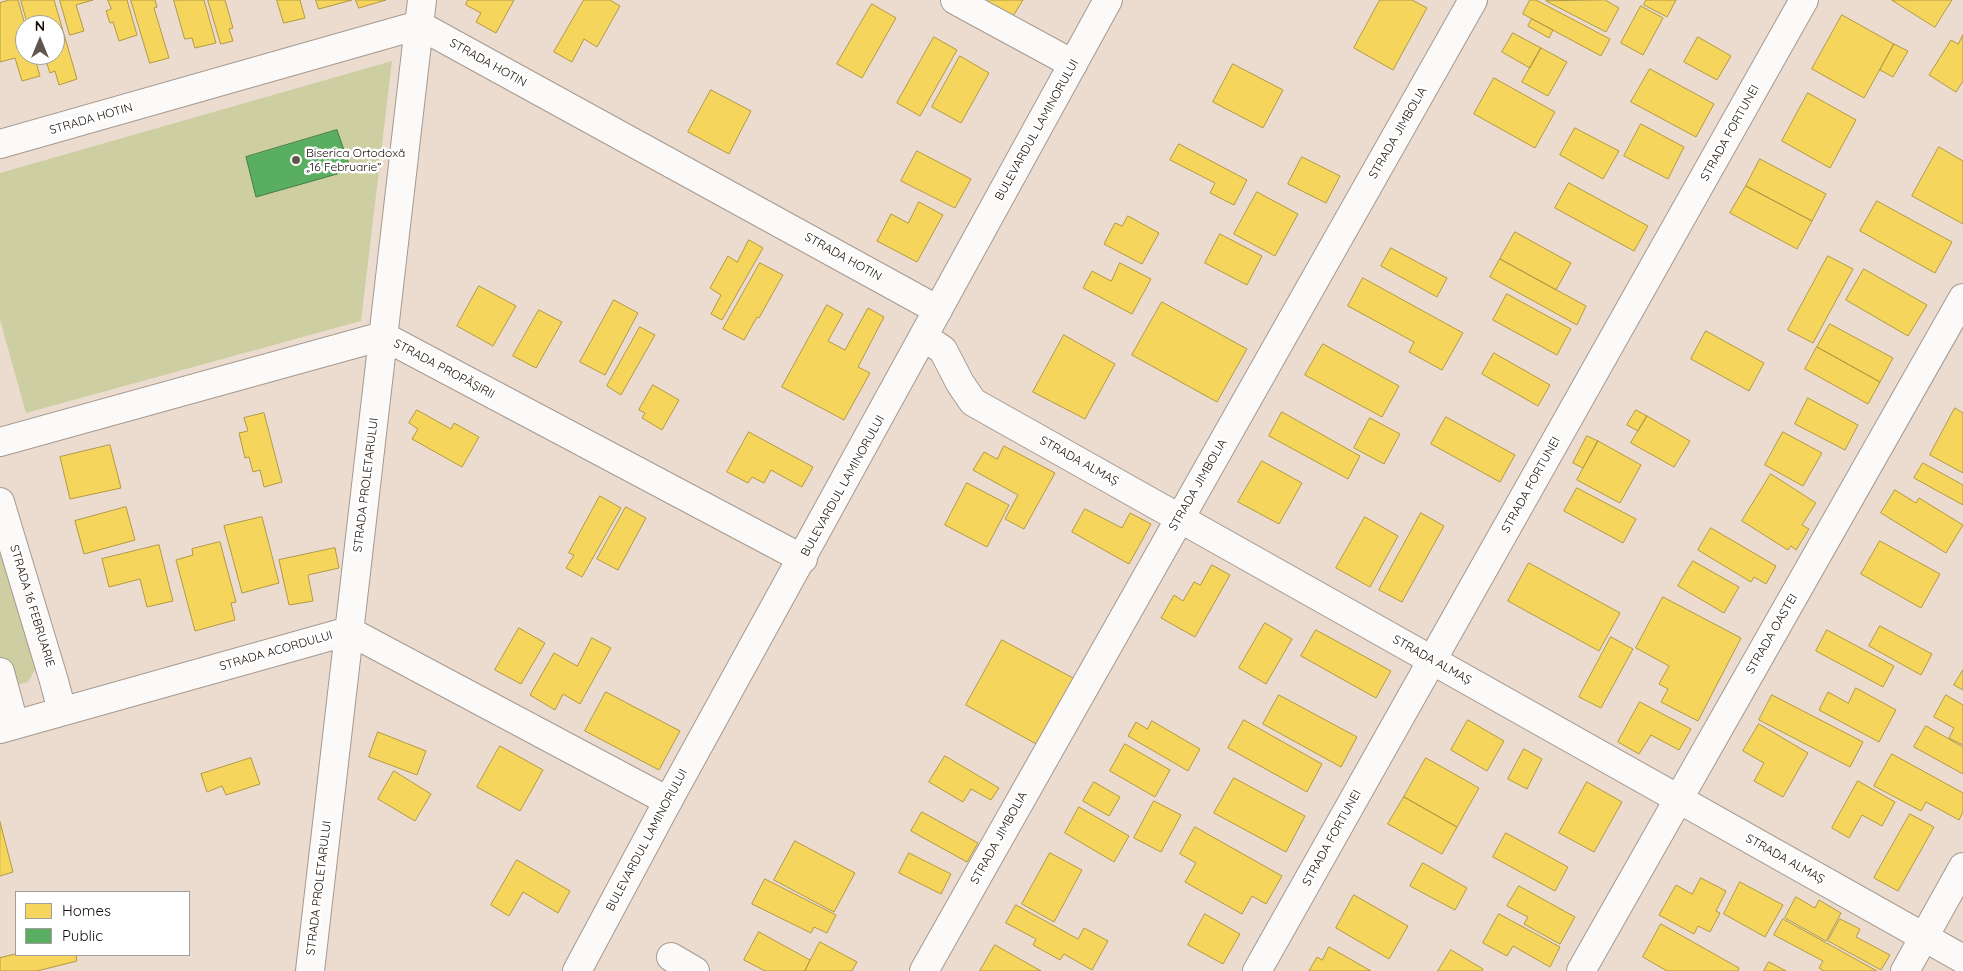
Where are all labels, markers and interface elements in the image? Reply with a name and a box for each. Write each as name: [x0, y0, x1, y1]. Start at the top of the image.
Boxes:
north arrow: [15, 15, 65, 65]
text: N: [35, 17, 45, 35]
street label: STRADA HOTIN: [447, 36, 529, 90]
street label: BULEVARDUL LAMINORULUI: [992, 57, 1082, 203]
street label: STRADA FORTUNEI: [1698, 83, 1762, 183]
street label: STRADA JIMBOLIA: [1366, 85, 1430, 181]
street label: STRADA HOTIN: [48, 100, 134, 138]
place label: Biserica Ortodoxă „16 Februarie”: [306, 146, 405, 174]
marker: Biserica Ortodoxă „16 Februarie”: [290, 154, 302, 166]
street label: STRADA HOTIN: [802, 230, 884, 284]
street label: STRADA PROPĂȘIRII: [391, 336, 497, 402]
street label: BULEVARDUL LAMINORULUI: [798, 413, 888, 559]
street label: STRADA PROLETARULUI: [351, 417, 381, 553]
street label: STRADA ALMAȘ: [1037, 433, 1121, 489]
street label: STRADA FORTUNEI: [1499, 435, 1563, 535]
street label: STRADA JIMBOLIA: [1166, 437, 1230, 533]
street label: STRADA 16 FEBRUARIE: [7, 543, 57, 669]
street label: STRADA OASTEI: [1743, 591, 1801, 677]
street label: STRADA ACORDULUI: [218, 628, 334, 674]
street label: STRADA ALMAȘ: [1390, 632, 1474, 688]
street label: BULEVARDUL LAMINORULUI: [603, 766, 691, 914]
street label: STRADA FORTUNEI: [1300, 788, 1364, 888]
street label: STRADA JIMBOLIA: [968, 789, 1030, 887]
street label: STRADA PROLETARULUI: [304, 820, 334, 956]
street label: STRADA ALMAȘ: [1743, 831, 1827, 887]
legend: [15, 891, 190, 956]
text: Homes: [62, 901, 111, 920]
text: Public: [62, 926, 103, 945]

